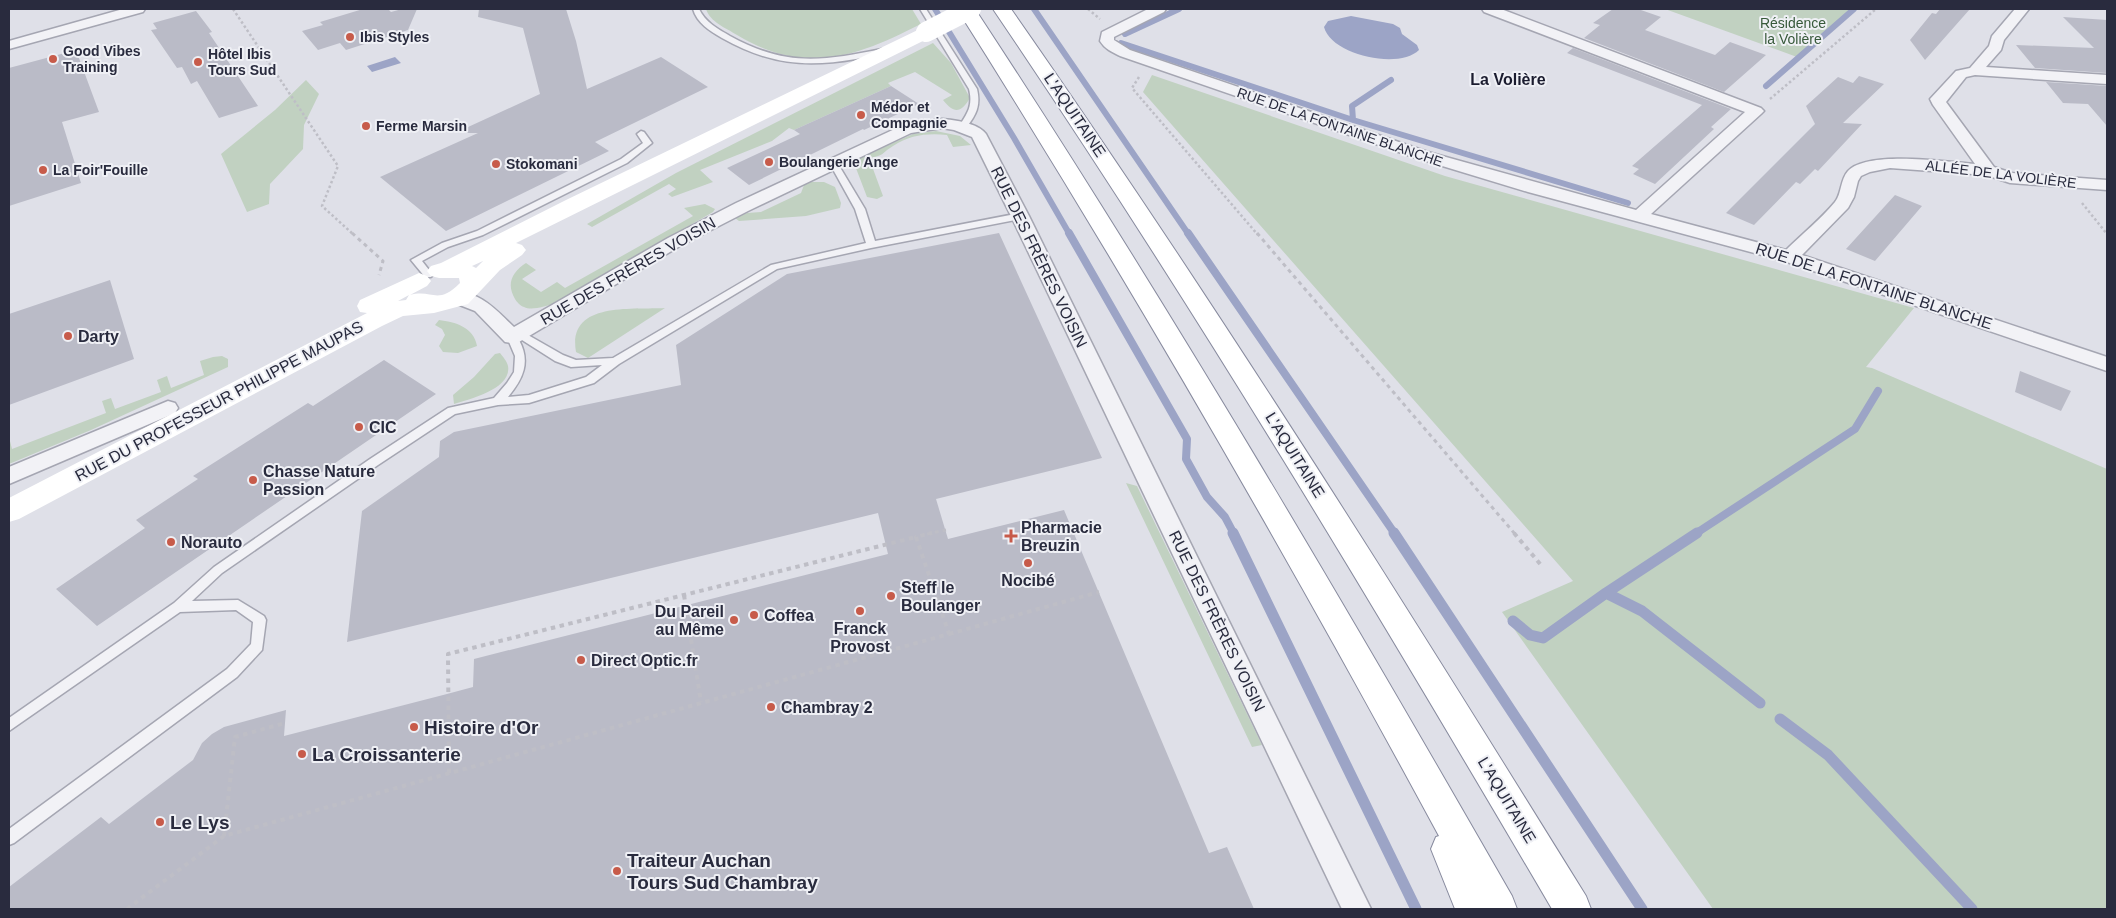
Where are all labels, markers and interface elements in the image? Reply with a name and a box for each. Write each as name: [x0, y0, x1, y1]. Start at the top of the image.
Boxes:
park label: Résidence la Volière: [1760, 15, 1826, 47]
place label: Ibis Styles: [360, 29, 429, 45]
marker: Ibis Styles: [344, 31, 356, 43]
place label: Good Vibes Training: [63, 43, 141, 75]
place label: Hôtel Ibis Tours Sud: [208, 46, 276, 78]
marker: Good Vibes Training: [47, 53, 59, 65]
marker: Hôtel Ibis Tours Sud: [192, 56, 204, 68]
street label: L'AQUITAINE: [1041, 70, 1109, 160]
district label: La Volière: [1470, 71, 1546, 88]
street label: RUE DE LA FONTAINE BLANCHE: [1235, 84, 1445, 170]
place label: Médor et Compagnie: [871, 99, 947, 131]
marker: Médor et Compagnie: [855, 109, 867, 121]
place label: Ferme Marsin: [376, 118, 467, 134]
marker: Ferme Marsin: [360, 120, 372, 132]
place label: Boulangerie Ange: [779, 154, 898, 170]
place label: Stokomani: [506, 156, 578, 172]
marker: Boulangerie Ange: [763, 156, 775, 168]
street label: ALLÉE DE LA VOLIÈRE: [1925, 157, 2077, 191]
marker: Stokomani: [490, 158, 502, 170]
place label: La Foir'Fouille: [53, 162, 148, 178]
street label: RUE DES FRÈRES VOISIN: [988, 163, 1091, 350]
marker: La Foir'Fouille: [37, 164, 49, 176]
street label: RUE DES FRÈRES VOISIN: [537, 213, 718, 328]
street label: RUE DE LA FONTAINE BLANCHE: [1754, 240, 1994, 332]
street label: RUE DU PROFESSEUR PHILIPPE MAUPAS: [72, 318, 366, 484]
place label: Darty: [78, 328, 119, 345]
marker: Darty: [62, 330, 74, 342]
street label: L'AQUITAINE: [1262, 409, 1328, 501]
place label: CIC: [369, 419, 397, 436]
marker: CIC: [353, 421, 365, 433]
place label: Chasse Nature Passion: [263, 463, 375, 498]
marker: Chasse Nature Passion: [247, 474, 259, 486]
place label: Pharmacie Breuzin: [1021, 519, 1102, 554]
street label: RUE DES FRÈRES VOISIN: [1166, 527, 1269, 714]
marker: Pharmacie Breuzin: [1005, 530, 1017, 542]
place label: Norauto: [181, 534, 243, 551]
marker: Norauto: [165, 536, 177, 548]
marker: Nocibé: [1022, 557, 1034, 569]
place label: Nocibé: [1001, 572, 1055, 589]
place label: Steff le Boulanger: [901, 579, 980, 614]
marker: Steff le Boulanger: [885, 590, 897, 602]
place label: Du Pareil au Même: [655, 603, 724, 638]
marker: Franck Provost: [854, 605, 866, 617]
place label: Coffea: [764, 607, 814, 624]
marker: Coffea: [748, 609, 760, 621]
marker: Du Pareil au Même: [728, 614, 740, 626]
place label: Franck Provost: [830, 620, 890, 655]
place label: Direct Optic.fr: [591, 652, 698, 669]
marker: Direct Optic.fr: [575, 654, 587, 666]
place label: Chambray 2: [781, 699, 873, 716]
marker: Chambray 2: [765, 701, 777, 713]
place label: Histoire d'Or: [424, 717, 539, 738]
marker: Histoire d'Or: [408, 721, 420, 733]
place label: La Croissanterie: [312, 744, 461, 765]
marker: La Croissanterie: [296, 748, 308, 760]
street label: L'AQUITAINE: [1475, 754, 1539, 846]
place label: Le Lys: [170, 812, 230, 833]
marker: Le Lys: [154, 816, 166, 828]
place label: Traiteur Auchan Tours Sud Chambray: [627, 850, 818, 893]
marker: Traiteur Auchan Tours Sud Chambray: [611, 865, 623, 877]

